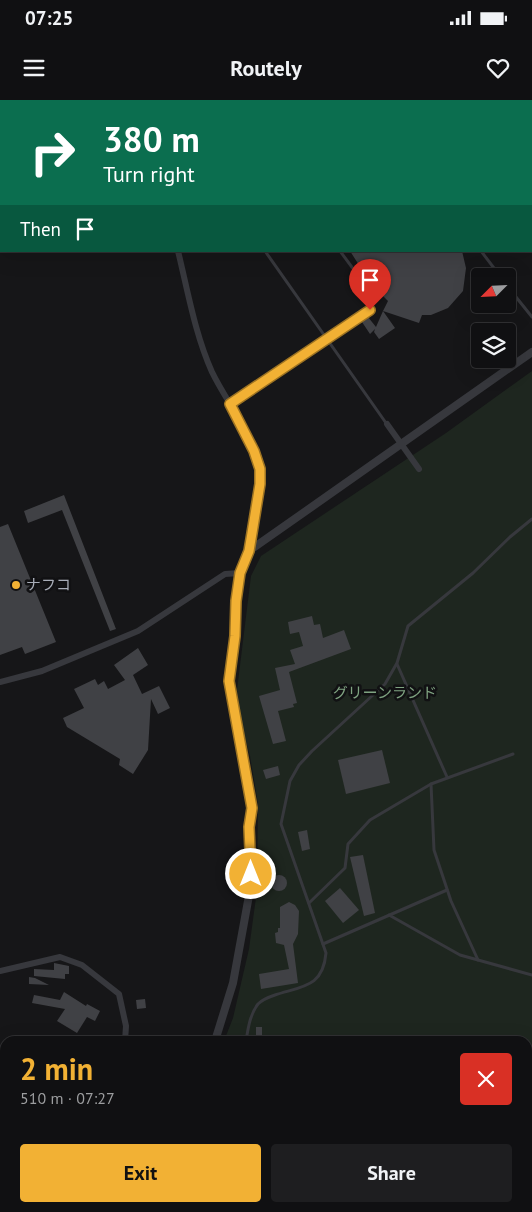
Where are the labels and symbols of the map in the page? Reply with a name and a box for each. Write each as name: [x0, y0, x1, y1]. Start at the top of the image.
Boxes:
pin: [349, 259, 391, 310]
north arrow: [471, 268, 516, 312]
place label: ナフコ: [26, 575, 71, 594]
marker: ナフコ: [10, 579, 22, 591]
park label: グリーンランド: [333, 683, 437, 702]
position arrow: [224, 847, 276, 899]

